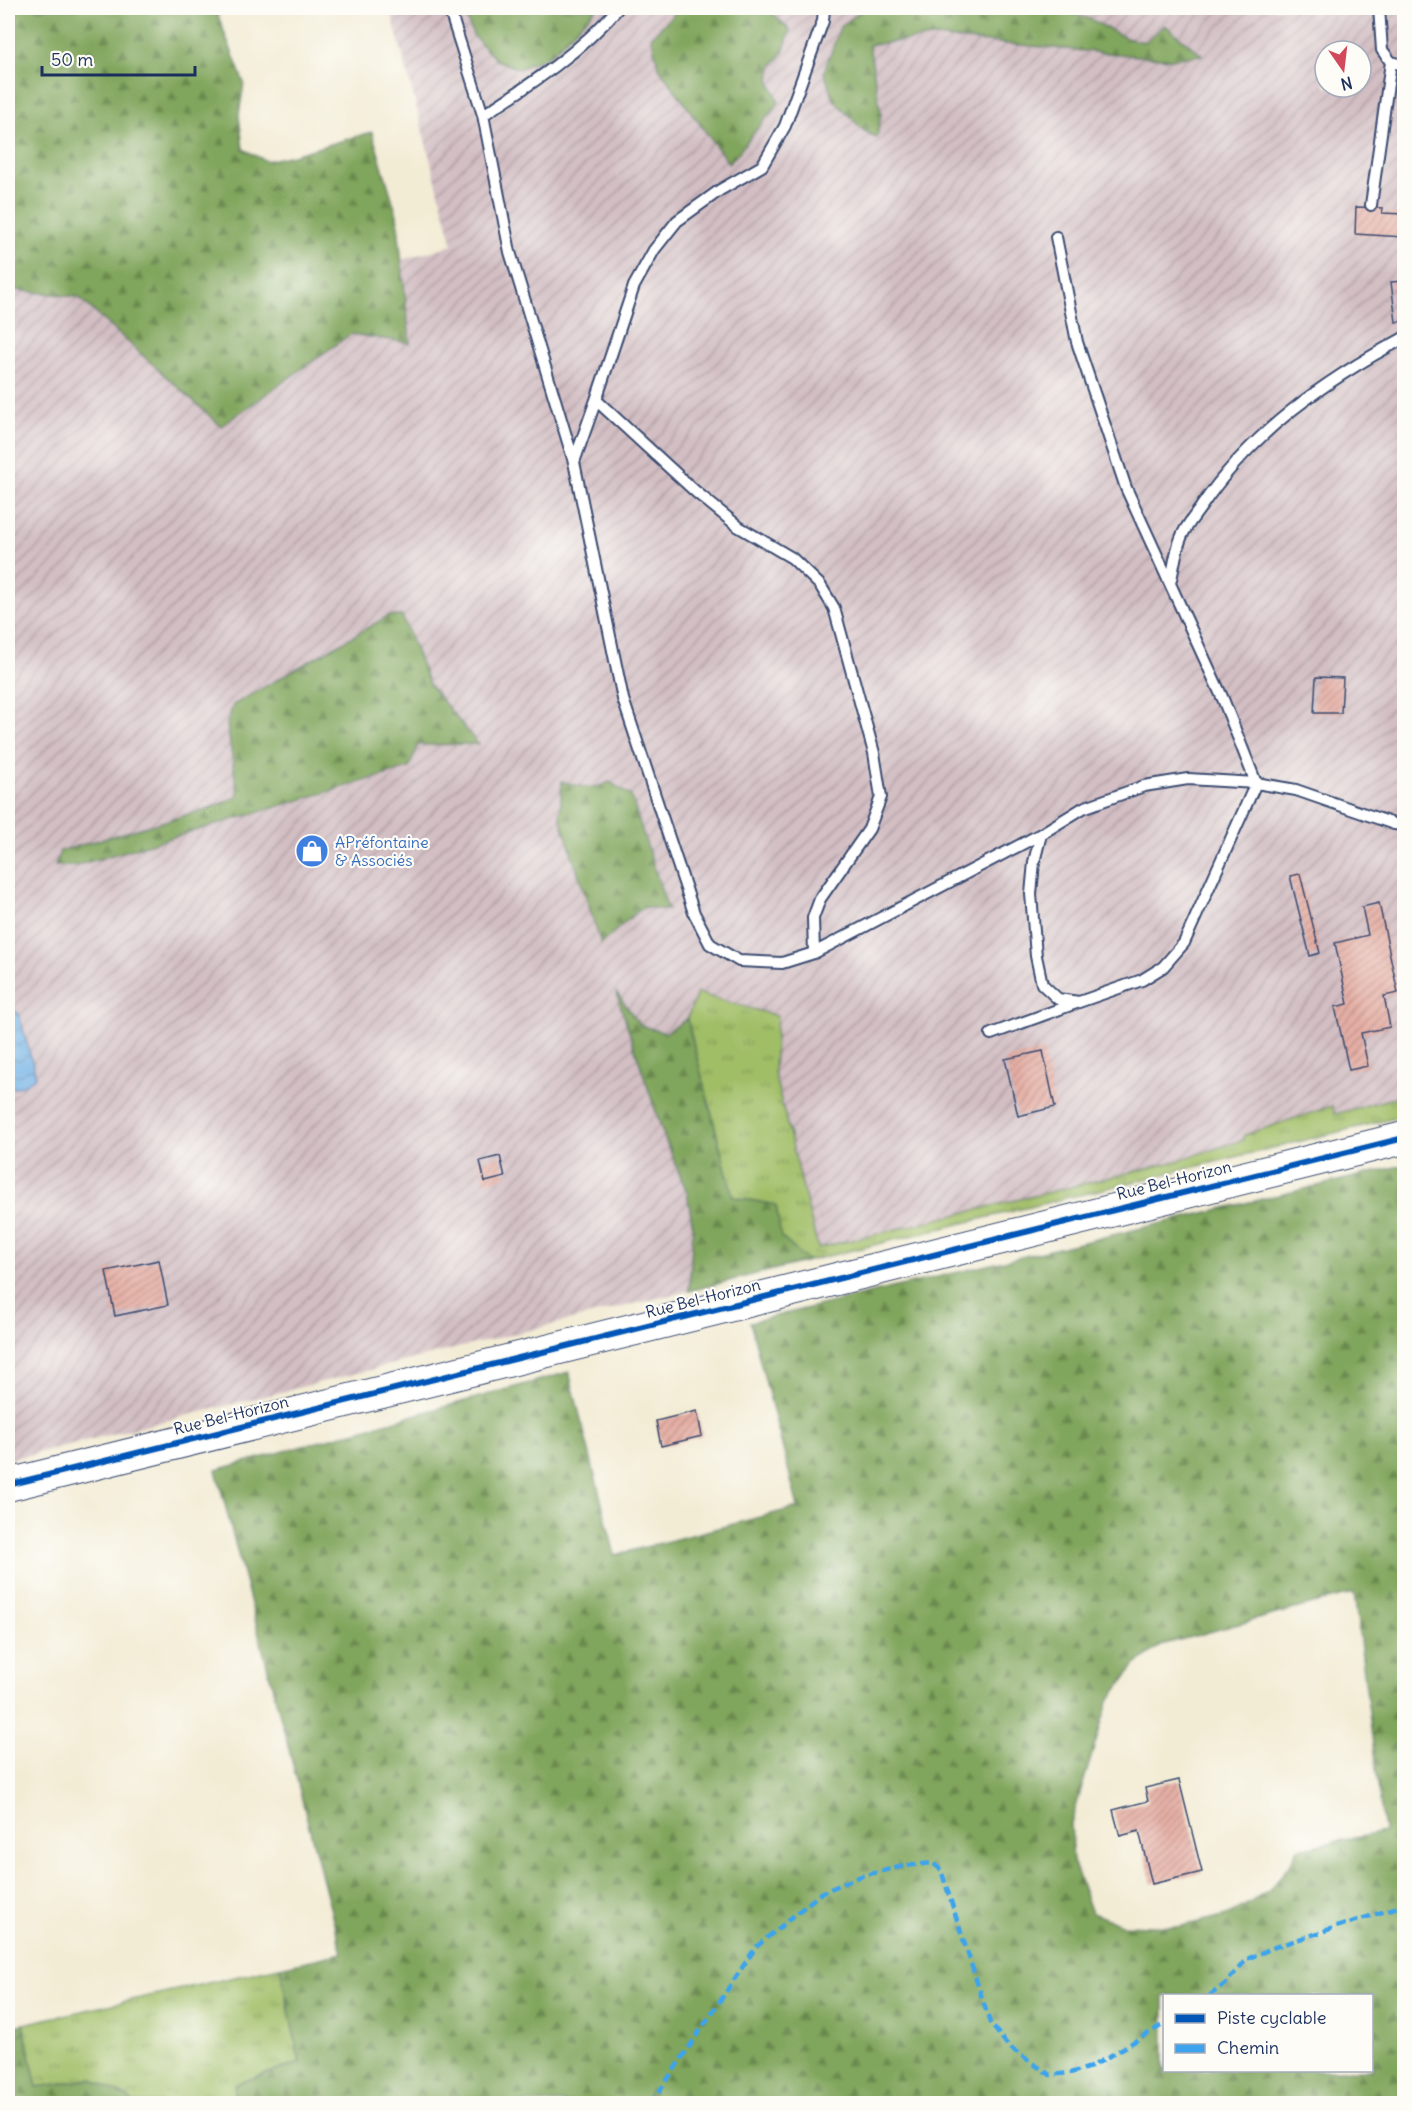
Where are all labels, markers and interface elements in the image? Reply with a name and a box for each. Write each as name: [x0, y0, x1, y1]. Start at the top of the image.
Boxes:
scale bar: [42, 39, 195, 77]
north arrow: [1313, 39, 1373, 99]
text: 50 m: [51, 48, 93, 71]
text: N: [1339, 73, 1354, 95]
place label: APréfontaine & Associés: [335, 832, 429, 870]
shop icon: APréfontaine & Associés: [294, 833, 330, 869]
street label: Rue Bel-Horizon: [1114, 1156, 1234, 1204]
street label: Rue Bel-Horizon: [643, 1274, 763, 1322]
street label: Rue Bel-Horizon: [171, 1391, 291, 1439]
legend: [1163, 1994, 1373, 2072]
text: Piste cyclable: [1217, 2006, 1326, 2029]
text: Chemin: [1217, 2036, 1279, 2059]

